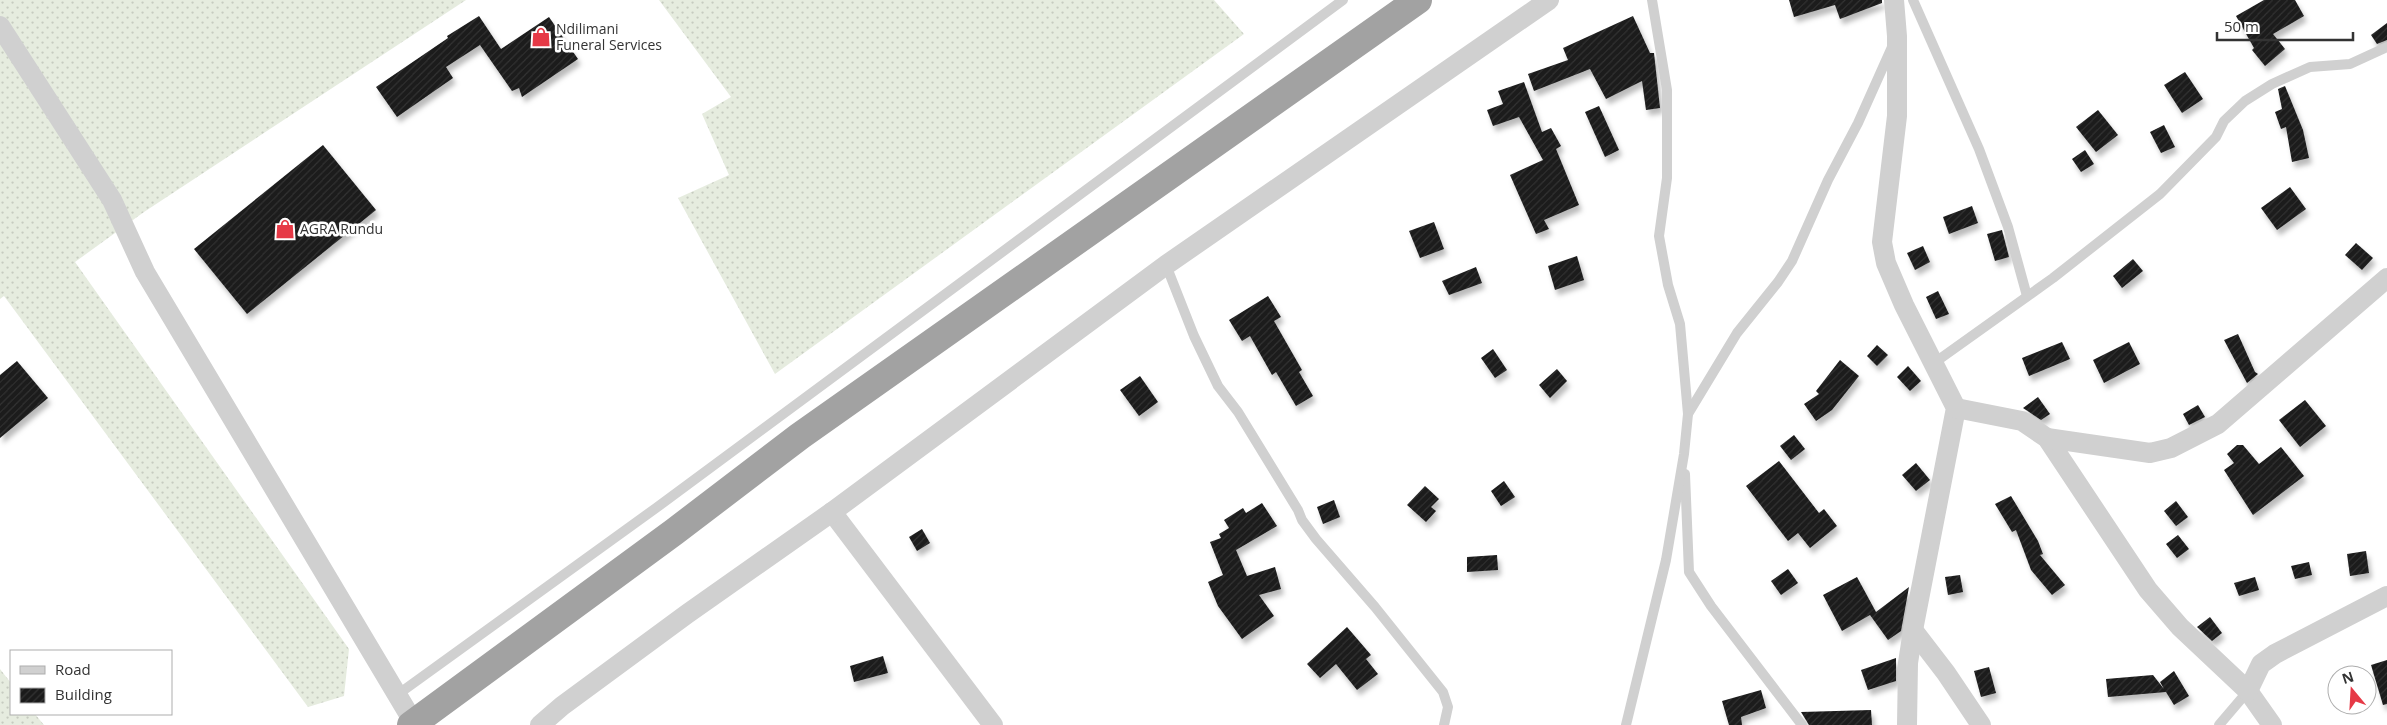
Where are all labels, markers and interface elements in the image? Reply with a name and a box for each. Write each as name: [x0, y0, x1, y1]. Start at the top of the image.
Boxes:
scale bar: [2217, 10, 2353, 42]
text: 50 m: [2224, 16, 2259, 36]
place label: Ndilimani Funeral Services: [556, 19, 662, 54]
shop icon: Ndilimani Funeral Services: [530, 26, 552, 48]
shop icon: AGRA Rundu: [274, 218, 296, 240]
place label: AGRA Rundu: [300, 219, 383, 238]
legend: [10, 650, 172, 715]
text: Road: [55, 659, 91, 679]
north arrow: [2327, 665, 2377, 715]
text: N: [2339, 666, 2356, 688]
text: Building: [55, 684, 112, 704]

